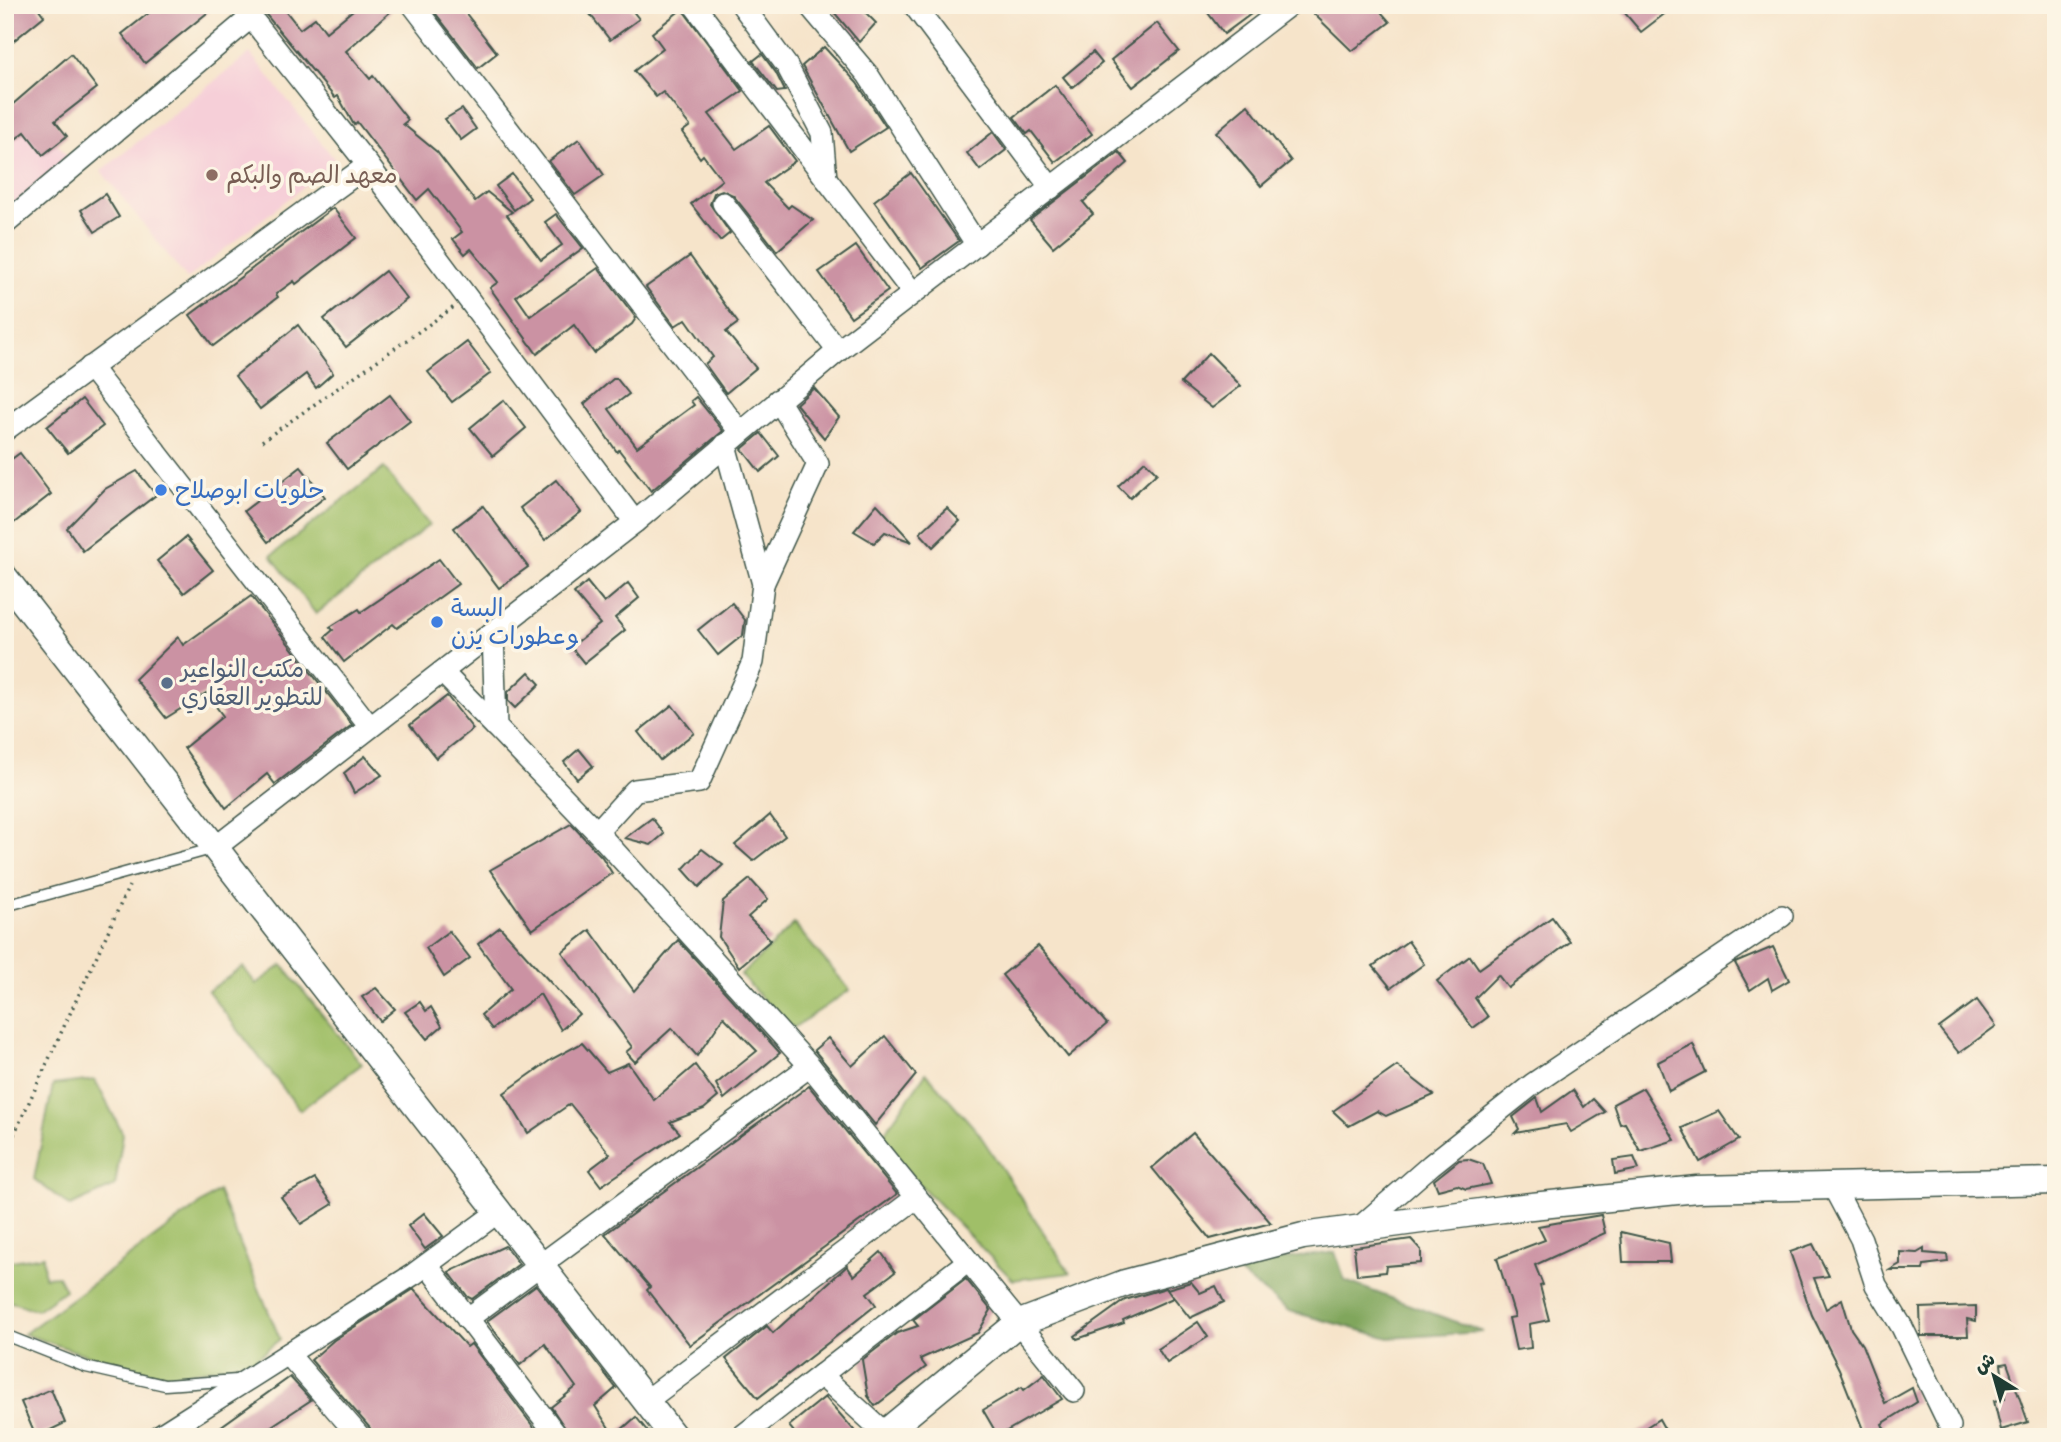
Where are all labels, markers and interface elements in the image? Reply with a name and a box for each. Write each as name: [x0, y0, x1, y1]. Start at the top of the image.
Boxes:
place label: معهد الصم والبكم: [226, 161, 398, 193]
marker: معهد الصم والبكم: [204, 167, 220, 183]
place label: حلويات ابوصلاح: [175, 476, 325, 506]
marker: حلويات ابوصلاح: [153, 482, 169, 498]
place label: البسة وعطورات يزن: [451, 594, 580, 651]
marker: البسة وعطورات يزن: [429, 614, 445, 630]
place label: مكتب النواعير للتطوير العقاري: [179, 655, 323, 714]
marker: مكتب النواعير للتطوير العقاري: [159, 675, 175, 691]
north arrow: [1960, 1340, 2030, 1410]
text: ش: [1969, 1347, 2000, 1379]

